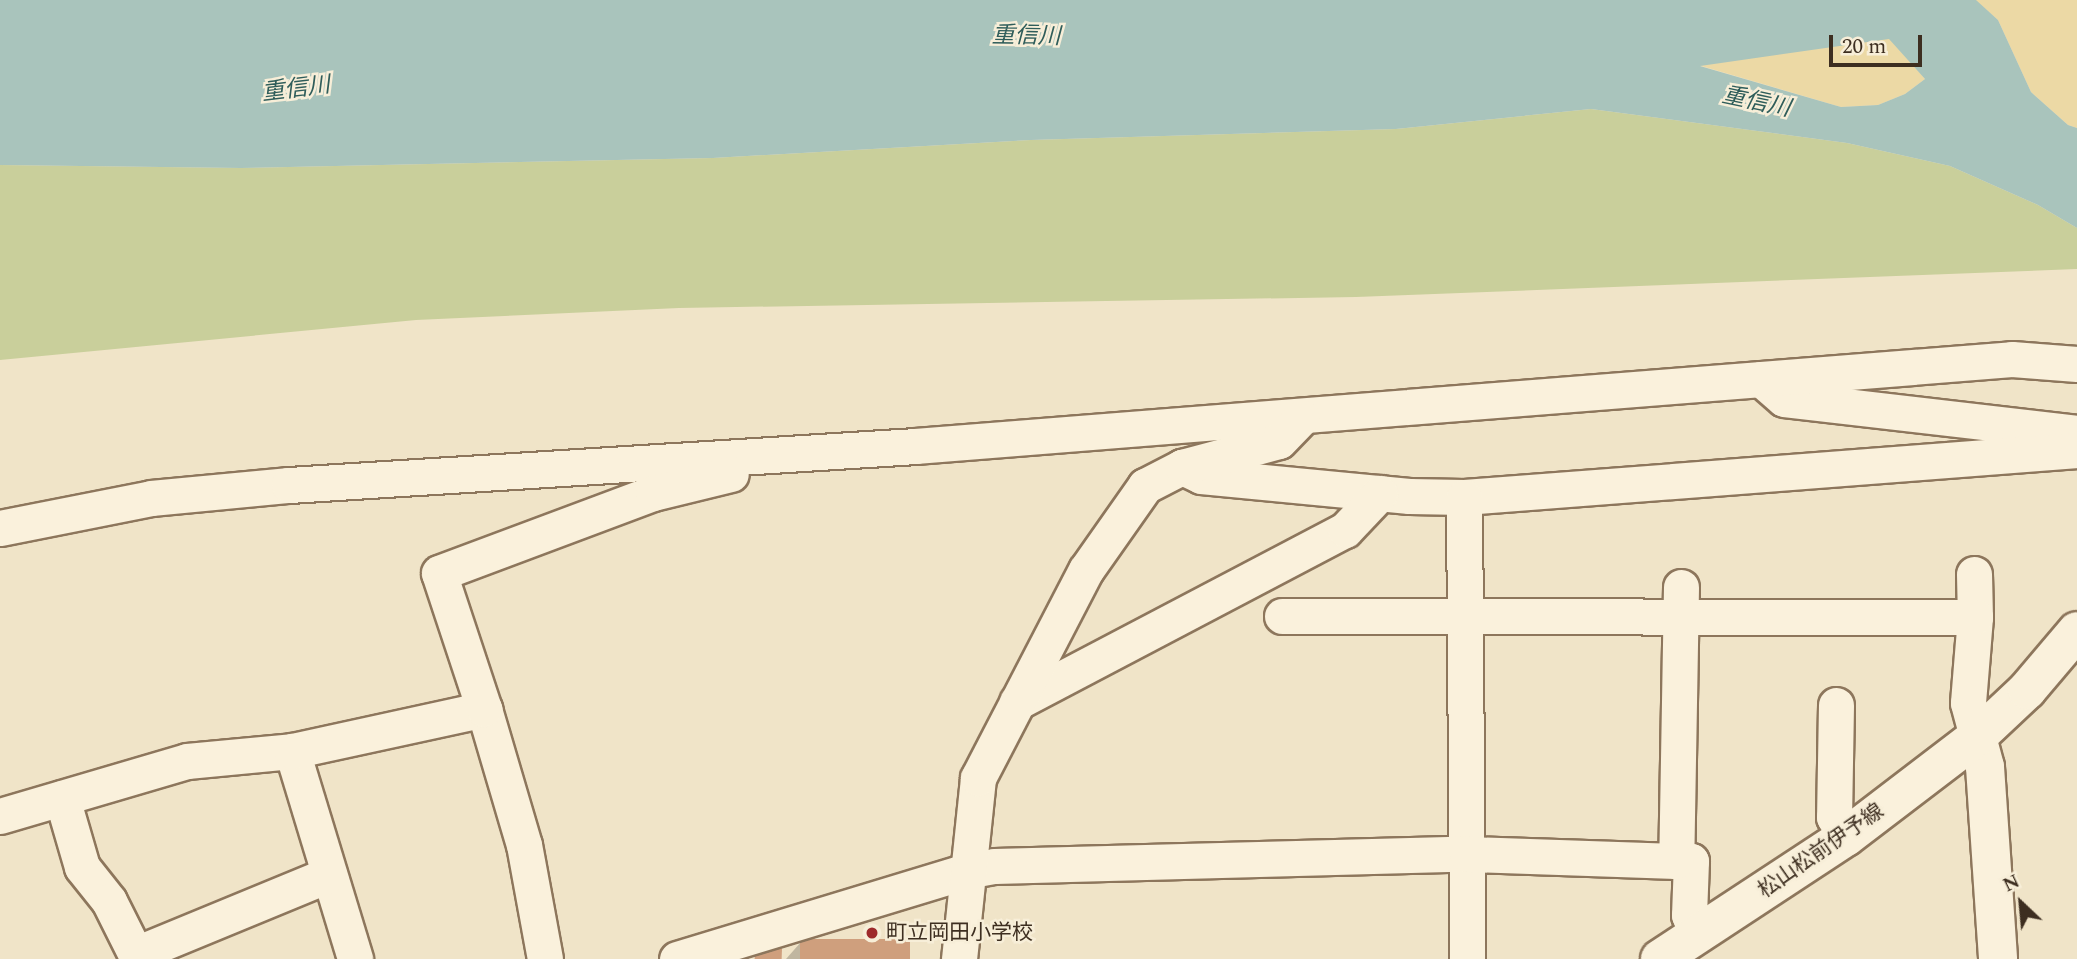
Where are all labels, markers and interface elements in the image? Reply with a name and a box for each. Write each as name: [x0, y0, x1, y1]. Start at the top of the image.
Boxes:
scale bar: [1832, 21, 1925, 65]
water label: 重信川: [991, 23, 1061, 51]
text: 20 m: [1842, 31, 1886, 63]
water label: 重信川: [260, 72, 332, 108]
water label: 重信川: [1719, 82, 1793, 124]
street label: 松山松前伊予線: [1754, 799, 1888, 903]
text: N: [1998, 867, 2025, 900]
north arrow: [1986, 868, 2056, 938]
place label: 町立岡田小学校: [886, 920, 1033, 946]
marker: 町立岡田小学校: [864, 925, 880, 941]

